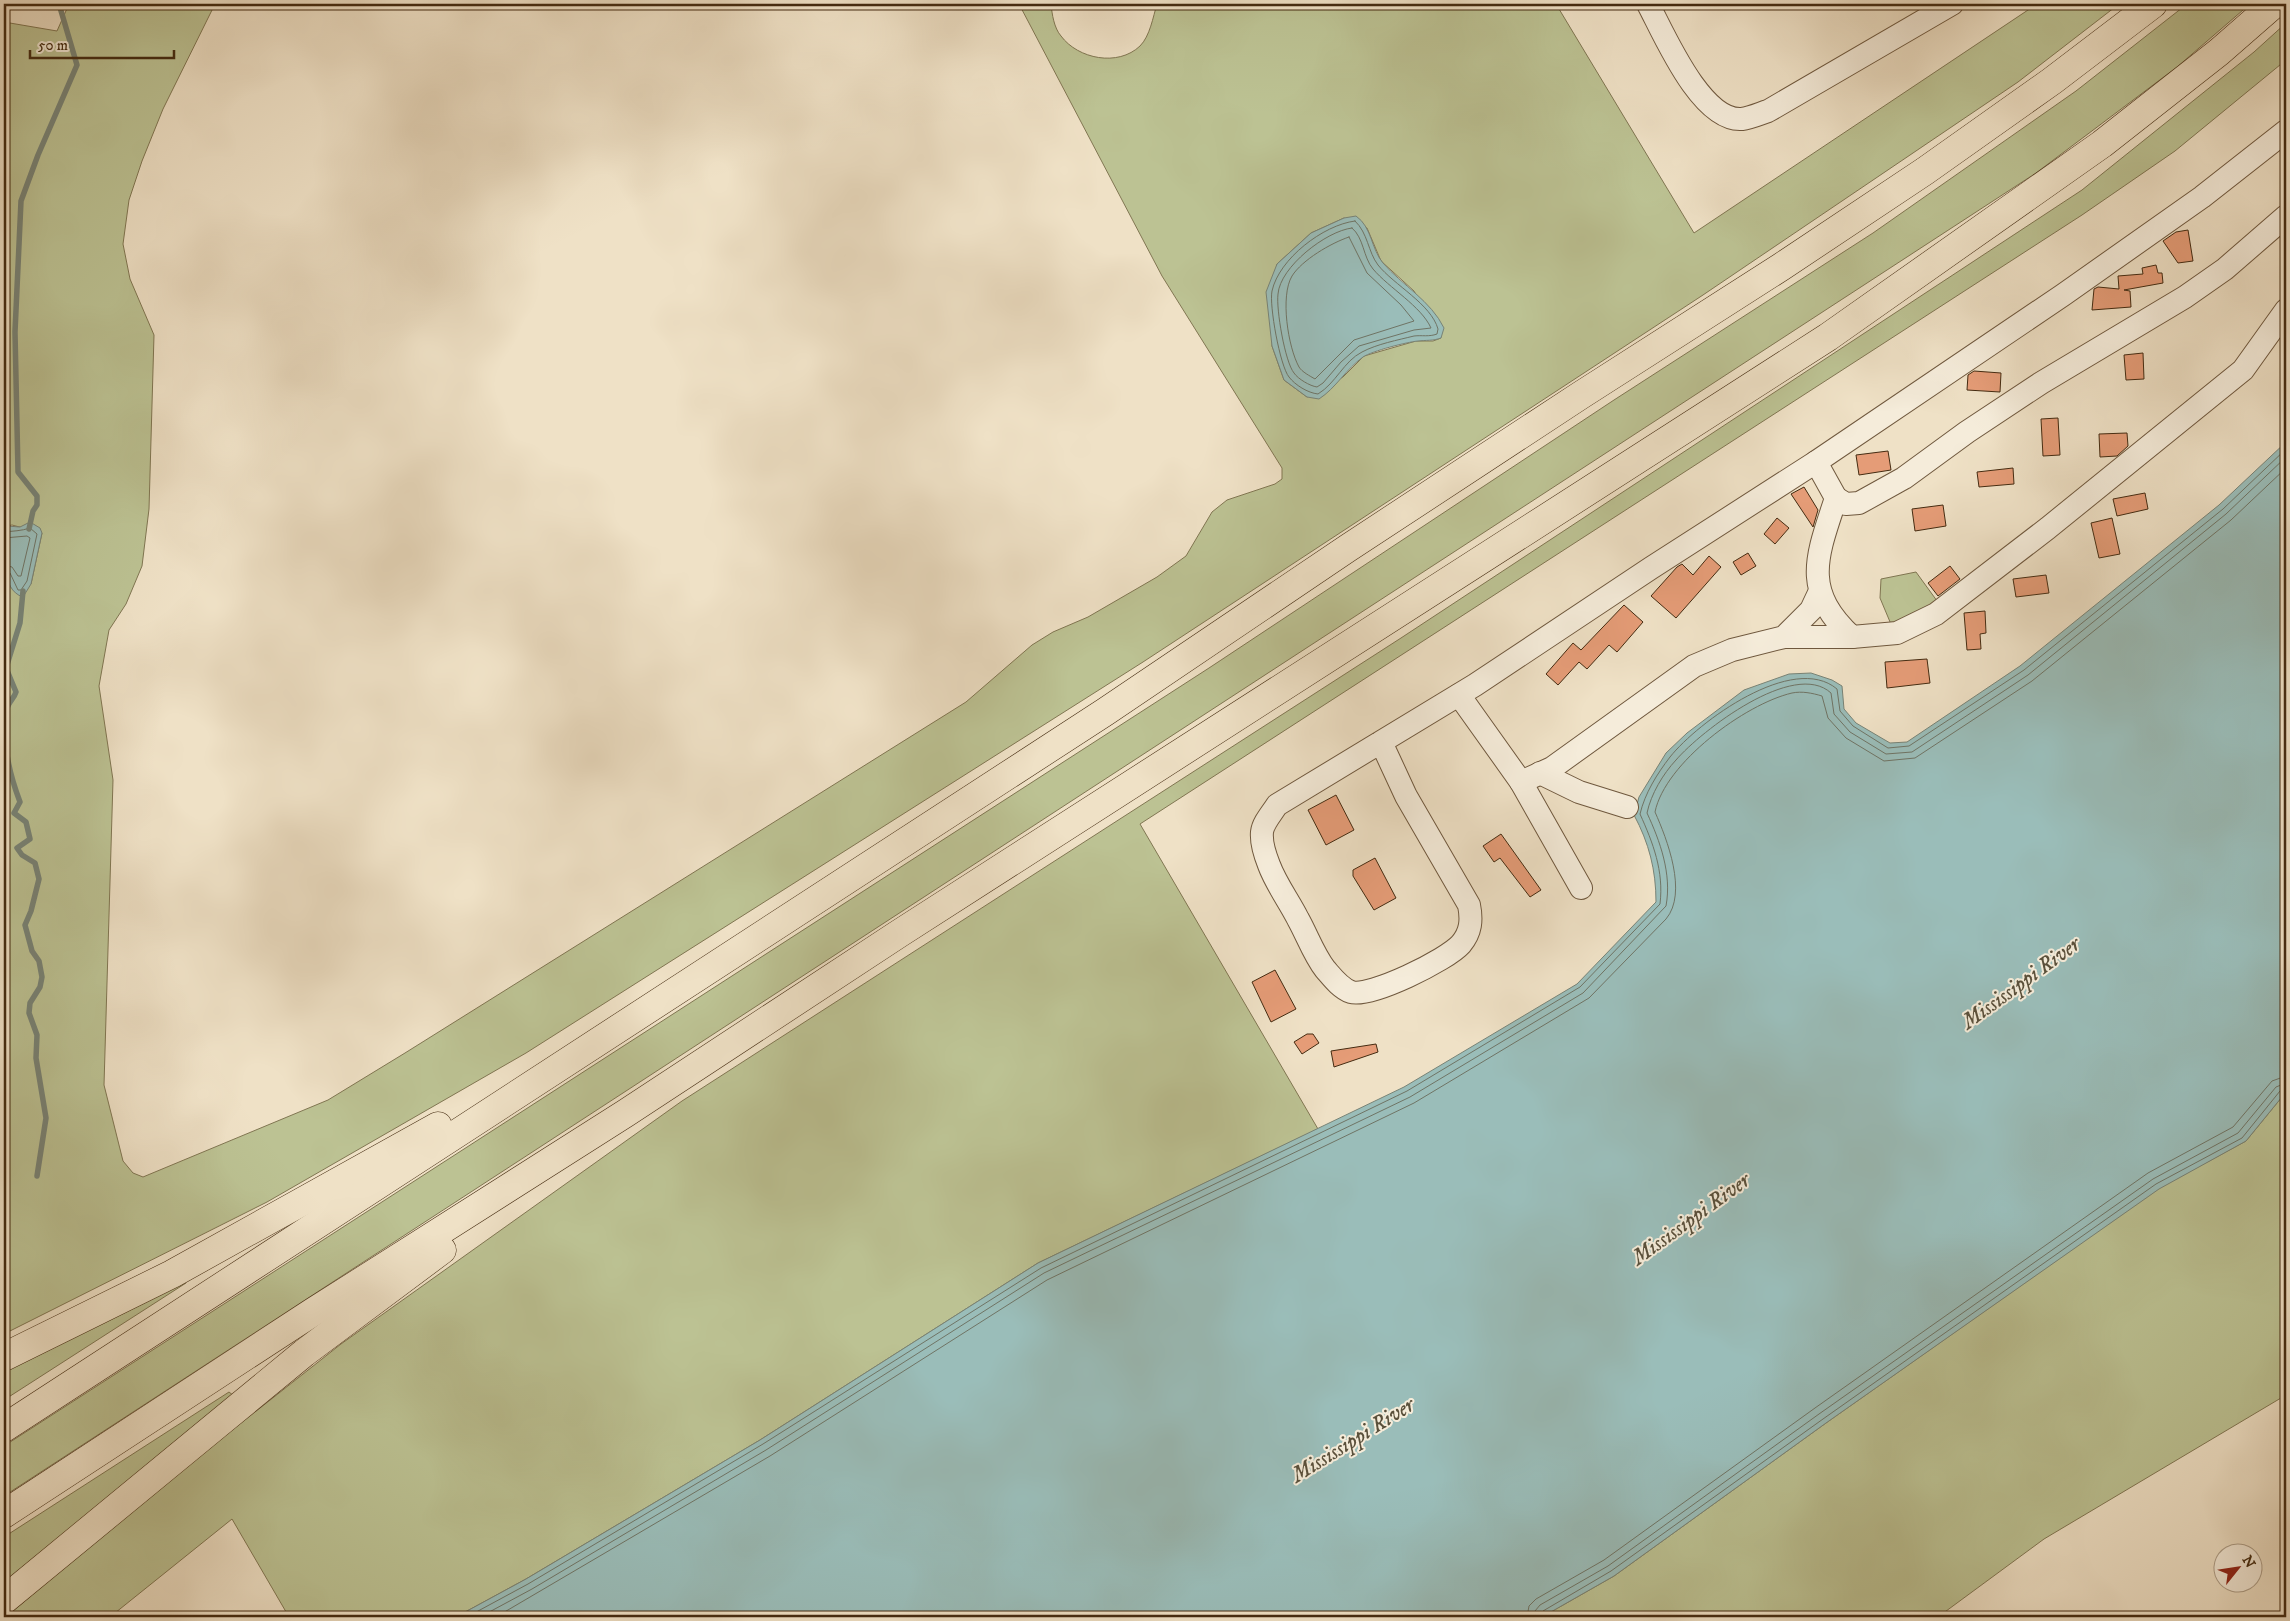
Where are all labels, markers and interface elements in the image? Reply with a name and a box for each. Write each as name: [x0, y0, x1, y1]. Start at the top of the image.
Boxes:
scale bar: [30, 28, 174, 60]
text: 50 m: [38, 36, 68, 55]
water label: Mississippi River: [1955, 930, 2087, 1037]
water label: Mississippi River: [1625, 1166, 1757, 1273]
water label: Mississippi River: [1284, 1391, 1421, 1490]
north arrow: [2212, 1544, 2262, 1594]
text: N: [2238, 1553, 2259, 1572]

